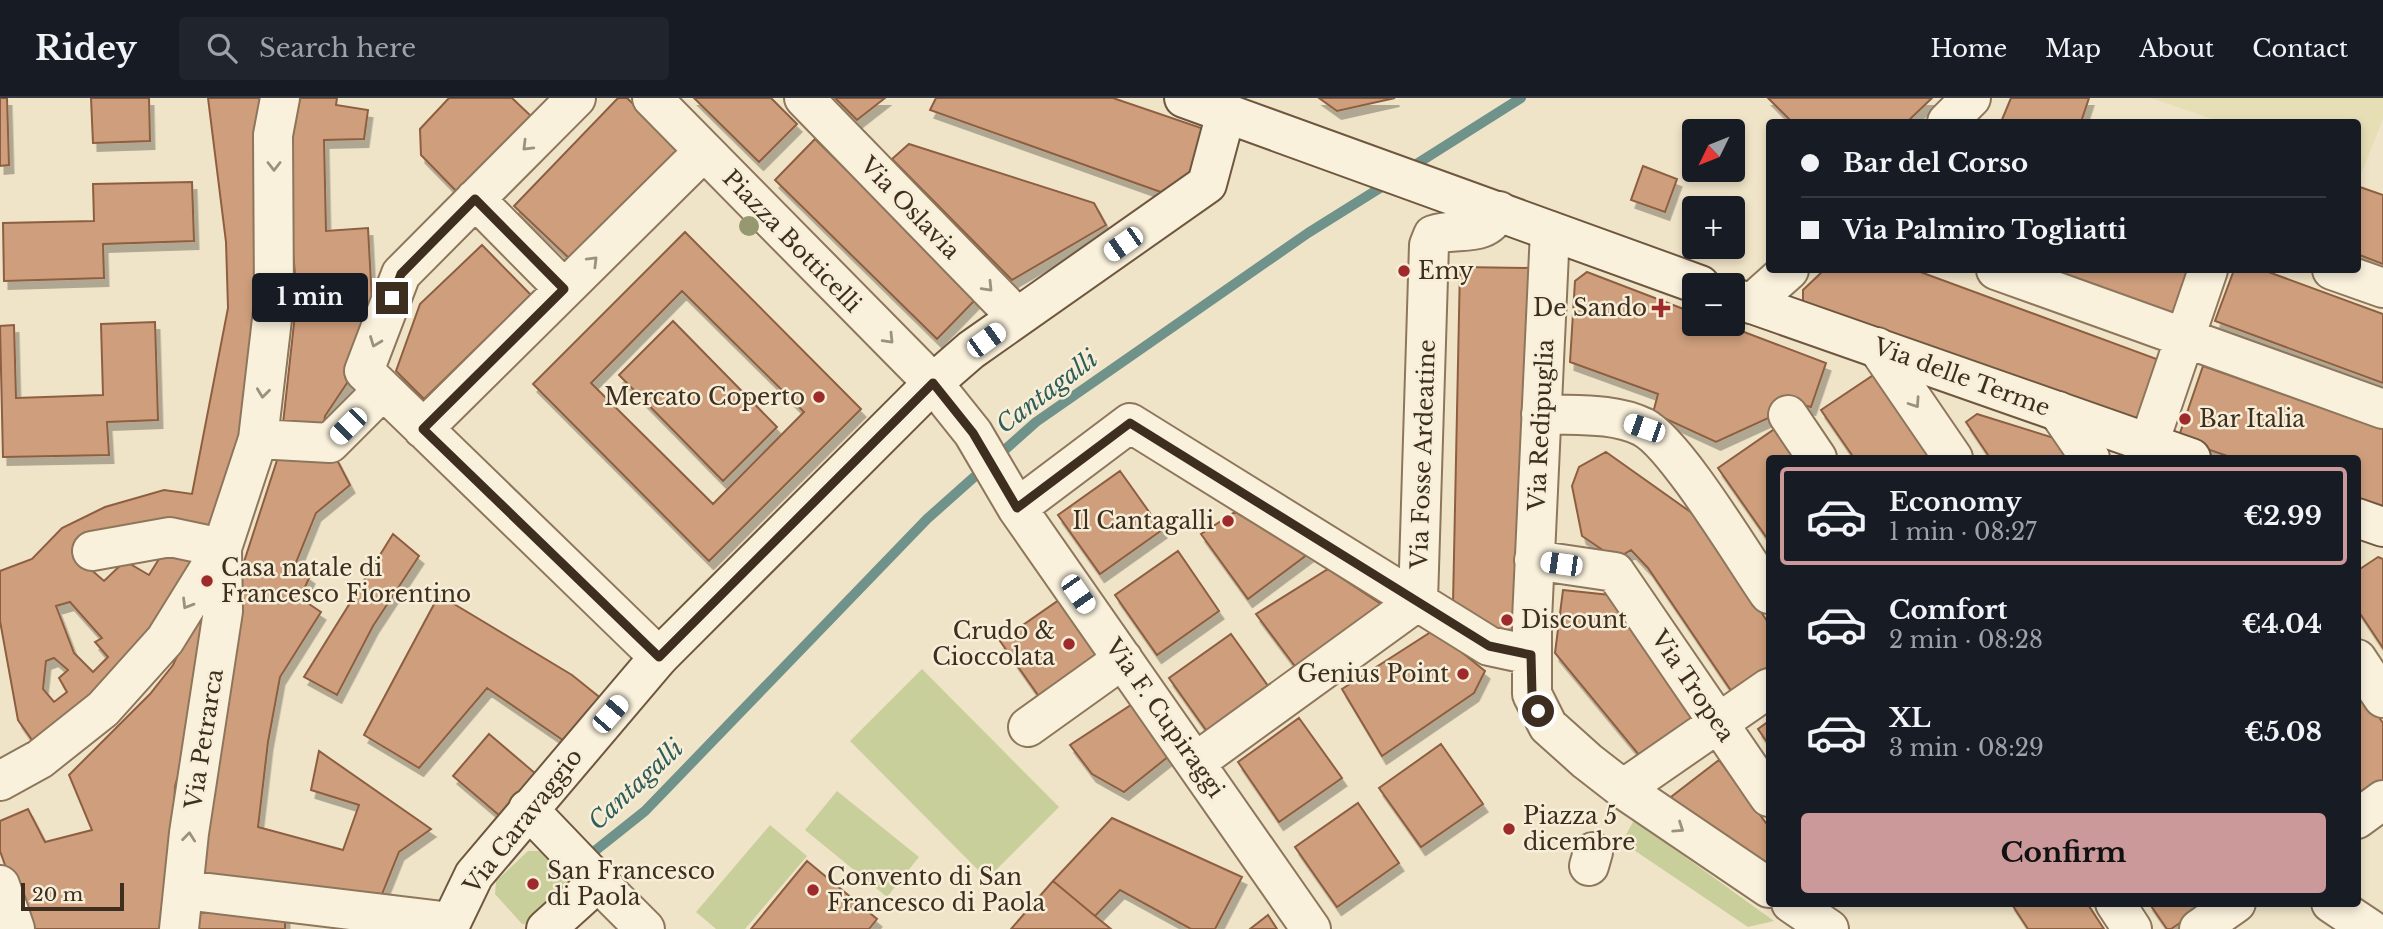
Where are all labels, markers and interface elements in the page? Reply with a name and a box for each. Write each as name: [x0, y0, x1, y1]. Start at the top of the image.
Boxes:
search box: [179, 17, 669, 80]
text: Ridey: [35, 28, 137, 69]
icon: search: [203, 29, 241, 67]
text: Search here: [259, 32, 416, 64]
text: Home: [1931, 34, 2007, 63]
text: Map: [2045, 34, 2101, 63]
text: About: [2139, 34, 2214, 63]
text: Contact: [2252, 34, 2348, 63]
north arrow: [1682, 119, 1745, 182]
map controls: [1682, 119, 1745, 336]
one-way arrow: [523, 138, 536, 151]
text: Bar del Corso: [1843, 147, 2028, 179]
street label: Via Oslavia: [854, 150, 966, 265]
one-way arrow: [266, 161, 282, 171]
street label: Piazza Botticelli: [717, 164, 867, 318]
button: +: [1682, 196, 1745, 259]
text: Via Palmiro Togliatti: [1843, 214, 2127, 246]
car: [1100, 223, 1147, 265]
one-way arrow: [585, 256, 598, 269]
place label: Emy: [1418, 257, 1474, 285]
marker: Emy: [1396, 263, 1412, 279]
button: −: [1682, 273, 1745, 336]
callout: 1 min: [252, 274, 368, 322]
one-way arrow: [979, 279, 992, 292]
route end: [376, 282, 408, 314]
text: 1 min: [277, 283, 343, 311]
place label: De Sando: [1533, 294, 1647, 322]
marker: De Sando: [1653, 300, 1669, 316]
car: [963, 319, 1010, 361]
one-way arrow: [881, 331, 893, 343]
street label: Via delle Terme: [1869, 332, 2054, 422]
one-way arrow: [369, 335, 383, 347]
street label: Via Redipuglia: [1522, 338, 1559, 513]
street label: Via Fosse Ardeatine: [1405, 339, 1441, 570]
water label: Cantagalli: [991, 344, 1103, 439]
place label: Mercato Coperto: [604, 383, 805, 411]
one-way arrow: [256, 387, 271, 398]
marker: Mercato Coperto: [811, 389, 827, 405]
one-way arrow: [1907, 395, 1919, 408]
car: [326, 404, 371, 448]
place label: Bar Italia: [2199, 405, 2305, 433]
car: [1621, 411, 1668, 445]
marker: Bar Italia: [2177, 411, 2193, 427]
icon: car: [1805, 485, 1868, 548]
text: Economy: [1889, 486, 2022, 518]
text: €2.99: [2243, 500, 2322, 532]
place label: Il Cantagalli: [1073, 507, 1214, 535]
marker: Il Cantagalli: [1220, 513, 1236, 529]
text: 1 min · 08:27: [1889, 518, 2037, 546]
car: [1539, 551, 1584, 577]
place label: Casa natale di Francesco Fiorentino: [221, 554, 471, 608]
car: [1058, 571, 1099, 617]
marker: Casa natale di Francesco Fiorentino: [199, 573, 215, 589]
icon: car: [1805, 593, 1868, 656]
text: Comfort: [1889, 594, 2007, 626]
one-way arrow: [183, 597, 196, 610]
place label: Discount: [1521, 606, 1627, 634]
text: €4.04: [2242, 608, 2322, 640]
marker: Discount: [1499, 612, 1515, 628]
place label: Crudo & Cioccolata: [932, 617, 1055, 671]
street label: Via Tropea: [1645, 624, 1741, 747]
text: 2 min · 08:28: [1889, 626, 2043, 654]
street label: Via F. Cupiraggi: [1099, 632, 1230, 803]
marker: Crudo & Cioccolata: [1061, 636, 1077, 652]
place label: Genius Point: [1297, 660, 1449, 688]
marker: Genius Point: [1455, 666, 1471, 682]
street label: Via Petrarca: [179, 667, 229, 812]
car: [589, 691, 632, 737]
route start: [1522, 695, 1554, 727]
icon: car: [1805, 701, 1868, 764]
text: XL: [1889, 702, 1931, 734]
text: €5.08: [2244, 716, 2322, 748]
water label: Cantagalli: [582, 733, 690, 836]
text: 3 min · 08:29: [1889, 734, 2044, 762]
street label: Via Caravaggio: [457, 743, 588, 900]
place label: Piazza 5 dicembre: [1523, 802, 1636, 856]
button: Confirm: [1801, 813, 2326, 893]
one-way arrow: [1671, 819, 1684, 832]
marker: Piazza 5 dicembre: [1501, 821, 1517, 837]
one-way arrow: [181, 831, 196, 843]
place label: San Francesco di Paola: [547, 857, 715, 911]
place label: Convento di San Francesco di Paola: [827, 863, 1045, 917]
marker: San Francesco di Paola: [525, 876, 541, 892]
scale bar: [21, 880, 124, 912]
marker: Convento di San Francesco di Paola: [805, 882, 821, 898]
text: 20 m: [32, 883, 83, 906]

